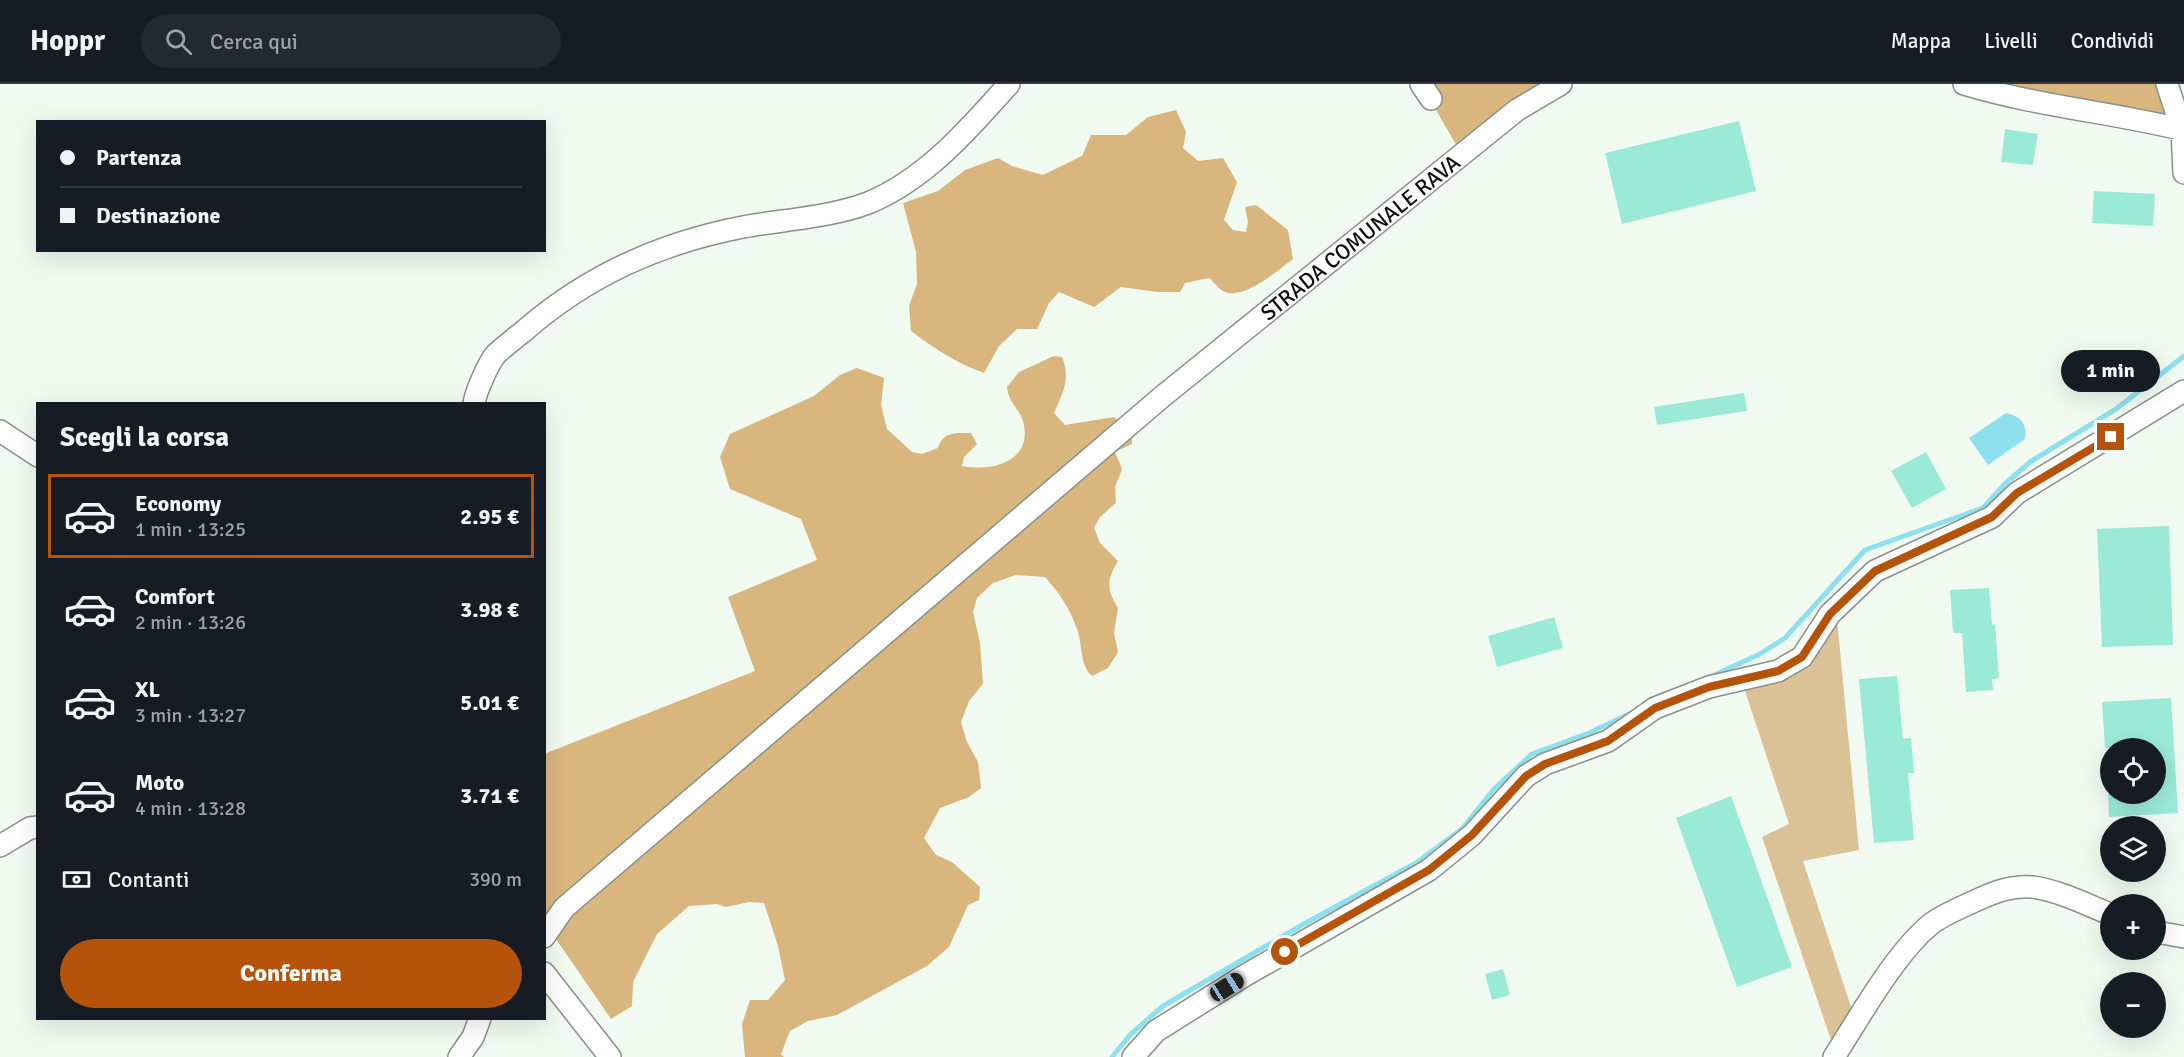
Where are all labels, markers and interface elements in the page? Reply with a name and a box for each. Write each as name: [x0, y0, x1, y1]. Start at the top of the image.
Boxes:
search box: [141, 14, 561, 68]
text: Hoppr: [30, 24, 105, 58]
icon: search: [162, 25, 195, 58]
text: Cerca qui: [210, 28, 298, 55]
text: Mappa: [1891, 28, 1951, 54]
text: Livelli: [1984, 28, 2038, 54]
text: Condividi: [2071, 28, 2154, 54]
text: Partenza: [96, 144, 182, 171]
street label: STRADA COMUNALE RAVA: [1255, 148, 1466, 326]
text: Destinazione: [96, 202, 220, 229]
callout: 1 min: [2062, 350, 2160, 392]
text: 1 min: [2086, 358, 2135, 383]
text: Scegli la corsa: [60, 421, 229, 454]
route end: [2097, 423, 2124, 450]
icon: car: [63, 489, 117, 543]
text: Economy: [135, 490, 221, 517]
text: 2.95 €: [460, 503, 519, 530]
text: 1 min · 13:25: [135, 517, 246, 542]
icon: car: [63, 582, 117, 636]
text: Comfort: [135, 583, 215, 610]
text: 3.98 €: [460, 596, 519, 623]
text: 2 min · 13:26: [135, 610, 246, 635]
icon: car: [63, 675, 117, 729]
text: XL: [135, 676, 160, 703]
text: 5.01 €: [460, 689, 519, 716]
text: 3 min · 13:27: [135, 703, 246, 728]
map controls: [2100, 738, 2166, 1038]
button: locate: [2100, 738, 2166, 804]
icon: car: [63, 768, 117, 822]
text: Moto: [135, 769, 184, 796]
text: 3.71 €: [460, 782, 519, 809]
text: 4 min · 13:28: [135, 796, 246, 821]
button: layers: [2100, 816, 2166, 882]
icon: cash: [60, 863, 93, 896]
text: Contanti: [108, 866, 189, 893]
text: 390 m: [469, 867, 522, 892]
button: +: [2100, 894, 2166, 960]
route start: [1271, 938, 1298, 965]
button: Conferma: [60, 939, 522, 1008]
car: [1207, 970, 1247, 1004]
button: −: [2100, 972, 2166, 1038]

